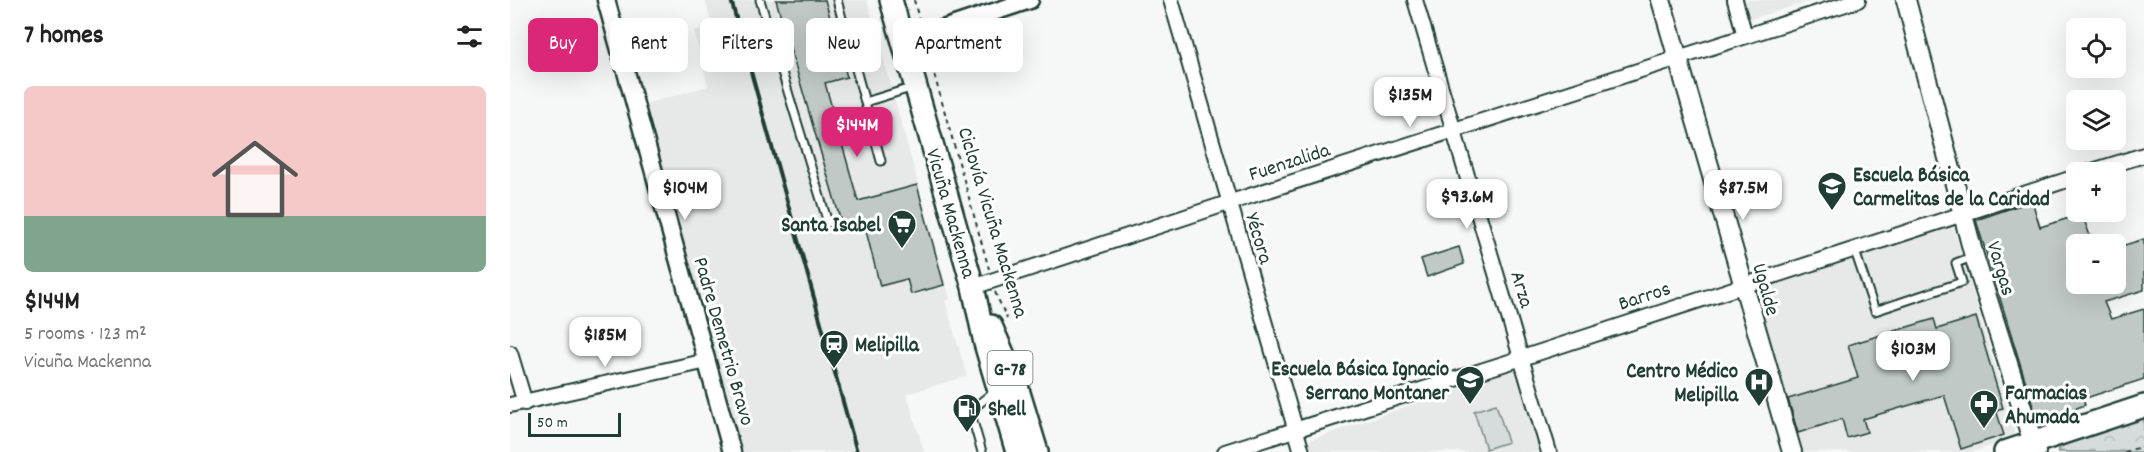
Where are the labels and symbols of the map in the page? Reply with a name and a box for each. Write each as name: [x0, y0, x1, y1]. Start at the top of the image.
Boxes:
pin: $135M: [1368, 77, 1452, 128]
pin: $144M: [815, 107, 899, 158]
street label: Ciclovía Vicuña Mackenna: [948, 124, 1035, 323]
street label: Fuenzalida: [1245, 136, 1335, 191]
street label: Vicuña Mackenna: [916, 146, 982, 283]
place label: Escuela Básica Carmelitas de la Caridad: [1853, 162, 2050, 216]
pin: $104M: [643, 170, 727, 221]
pin: $87.5M: [1694, 170, 1792, 221]
school or university icon: Escuela Básica Carmelitas de la Caridad: [1816, 170, 1848, 212]
pin: $93.6M: [1418, 179, 1516, 230]
supermarket icon: Santa Isabel: [886, 208, 918, 250]
street label: Yécora: [1235, 210, 1279, 269]
place label: Santa Isabel: [781, 212, 882, 242]
street label: Vargas: [1977, 238, 2022, 300]
street label: Padre Demetrio Bravo: [684, 254, 761, 430]
street label: Ugalde: [1742, 260, 1786, 320]
street label: Arza: [1500, 268, 1540, 313]
street label: Barros: [1615, 275, 1675, 320]
pin: $185M: [563, 317, 647, 368]
station icon: Melipilla: [818, 328, 850, 370]
pin: $103M: [1871, 331, 1955, 382]
place label: Melipilla: [855, 332, 920, 362]
road number: G-78: [988, 351, 1032, 385]
place label: Escuela Básica Ignacio Serrano Montaner: [1271, 356, 1450, 410]
place label: Centro Médico Melipilla: [1626, 358, 1739, 412]
school or university icon: Escuela Básica Ignacio Serrano Montaner: [1454, 364, 1486, 406]
hospital icon: Centro Médico Melipilla: [1743, 366, 1775, 408]
place label: Farmacias Ahumada: [2005, 380, 2087, 434]
pharmacy icon: Farmacias Ahumada: [1968, 388, 2000, 430]
fuel station icon: Shell: [951, 392, 983, 434]
place label: Shell: [988, 396, 1027, 426]
scale bar: [528, 410, 621, 438]

